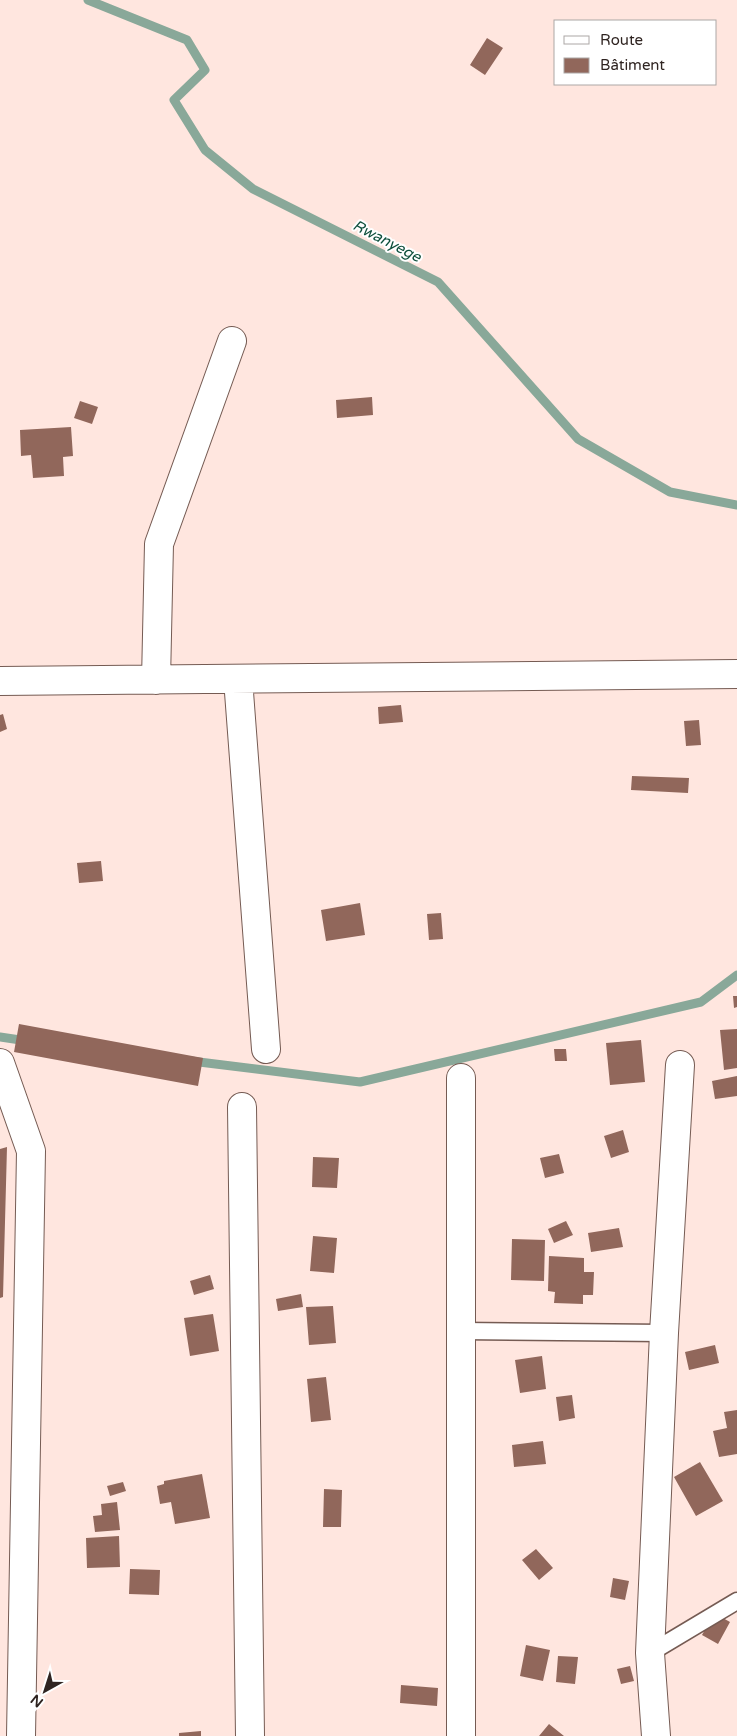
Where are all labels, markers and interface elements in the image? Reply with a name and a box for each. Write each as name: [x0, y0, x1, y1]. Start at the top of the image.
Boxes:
legend: [554, 20, 717, 85]
text: Route: [600, 31, 643, 49]
text: Bâtiment: [600, 56, 665, 74]
water label: Rwanyege: [350, 216, 426, 267]
north arrow: [20, 1666, 70, 1716]
text: N: [27, 1691, 47, 1711]

